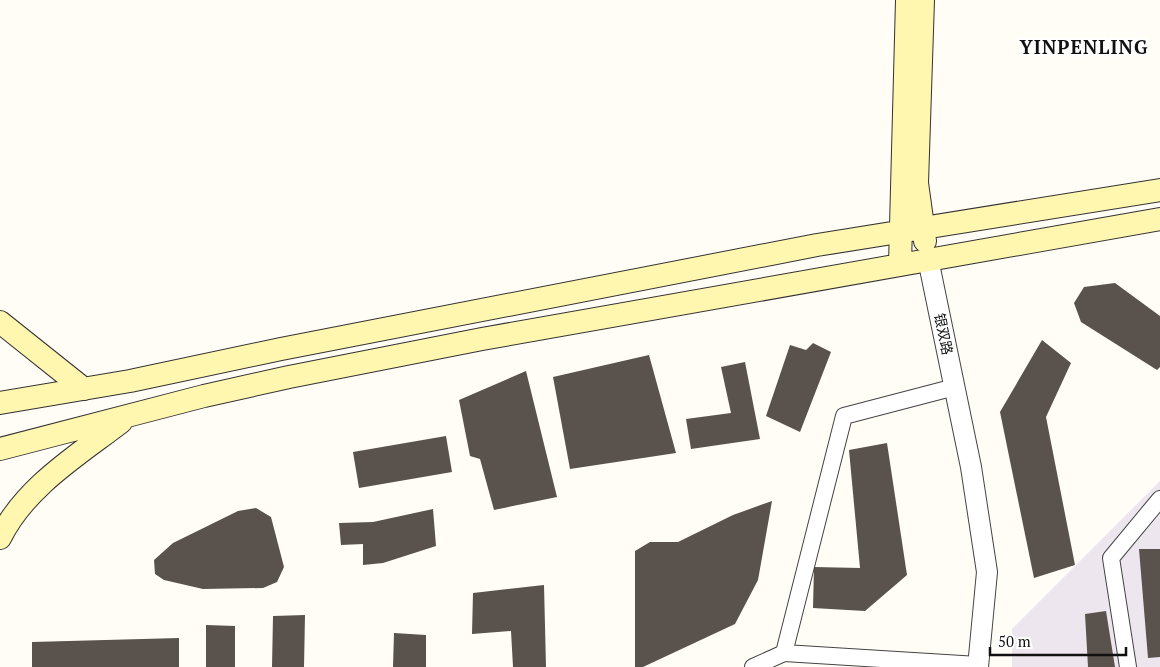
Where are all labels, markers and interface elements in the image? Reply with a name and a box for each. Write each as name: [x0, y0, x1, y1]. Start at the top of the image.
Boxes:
district label: YINPENLING: [1020, 34, 1148, 59]
street label: 银双路: [930, 311, 958, 357]
scale bar: [990, 624, 1126, 656]
text: 50 m: [998, 631, 1031, 651]

